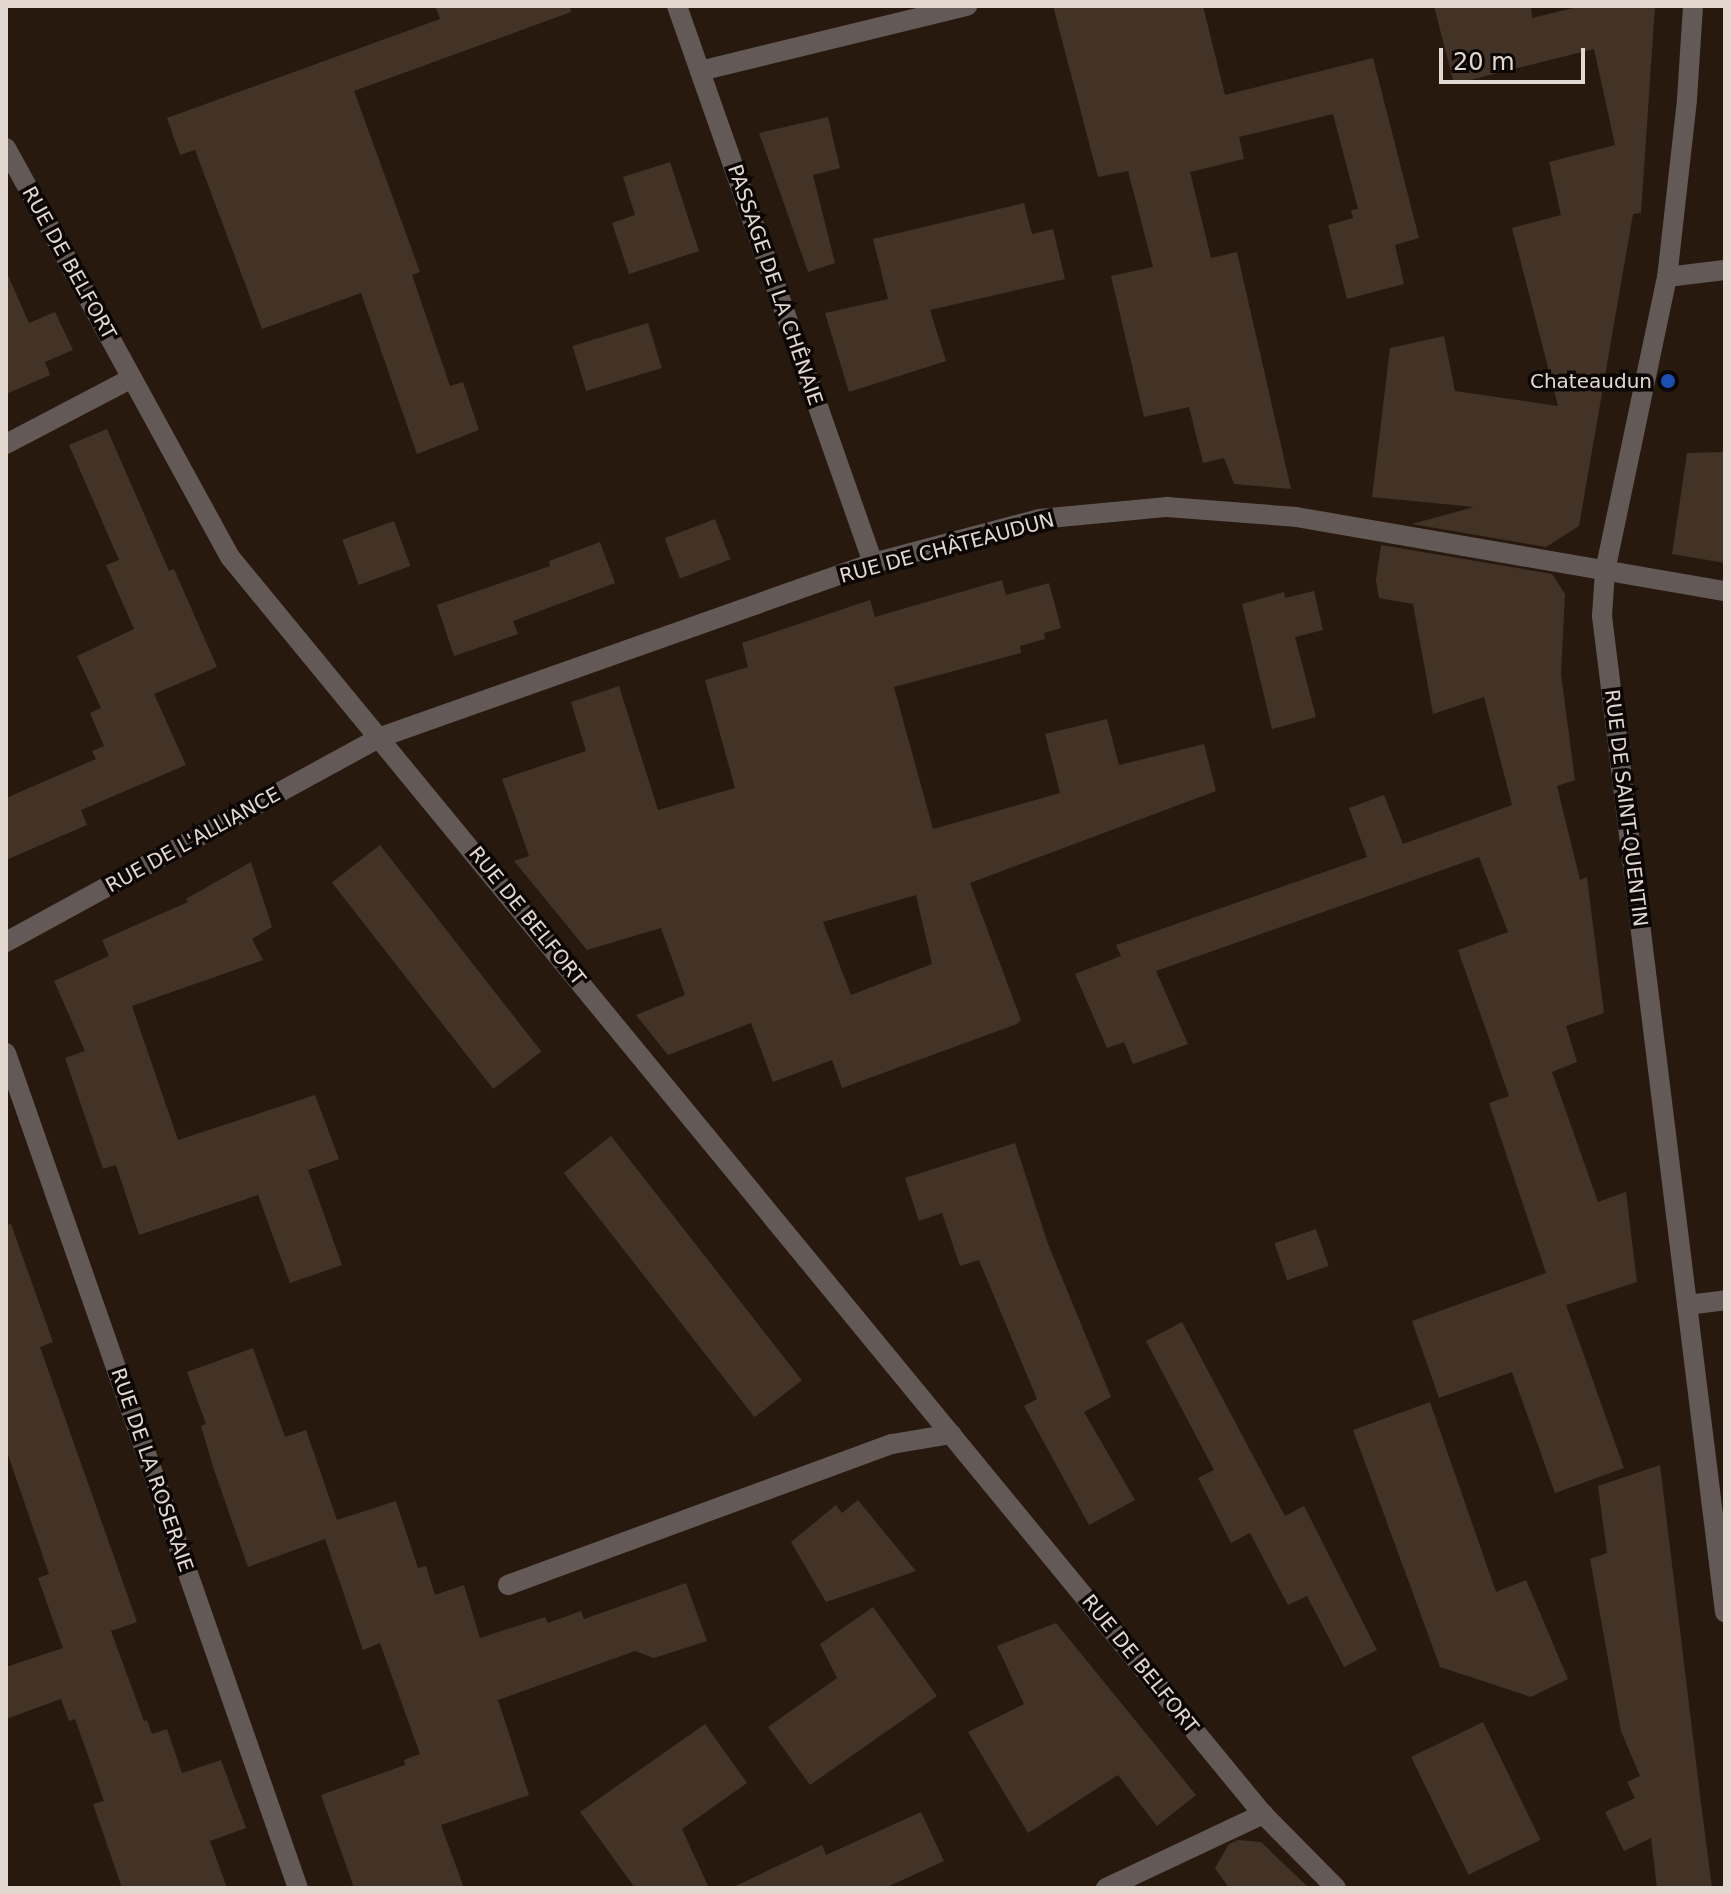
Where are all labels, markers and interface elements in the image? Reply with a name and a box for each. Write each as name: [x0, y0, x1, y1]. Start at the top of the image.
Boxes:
scale bar: [1443, 32, 1589, 82]
text: 20 m: [1453, 48, 1515, 76]
street label: PASSAGE DE LA CHÊNAIE: [722, 162, 828, 408]
street label: RUE DE BELFORT: [17, 182, 121, 344]
place label: Chateaudun: [1530, 369, 1652, 393]
marker: Chateaudun: [1659, 372, 1677, 390]
street label: RUE DE CHÂTEAUDUN: [837, 508, 1057, 588]
street label: RUE DE SAINT-QUENTIN: [1600, 688, 1652, 928]
street label: RUE DE L'ALLIANCE: [102, 782, 284, 898]
street label: RUE DE BELFORT: [464, 842, 590, 990]
street label: RUE DE LA ROSERAIE: [106, 1365, 198, 1575]
street label: RUE DE BELFORT: [1077, 1590, 1203, 1738]

